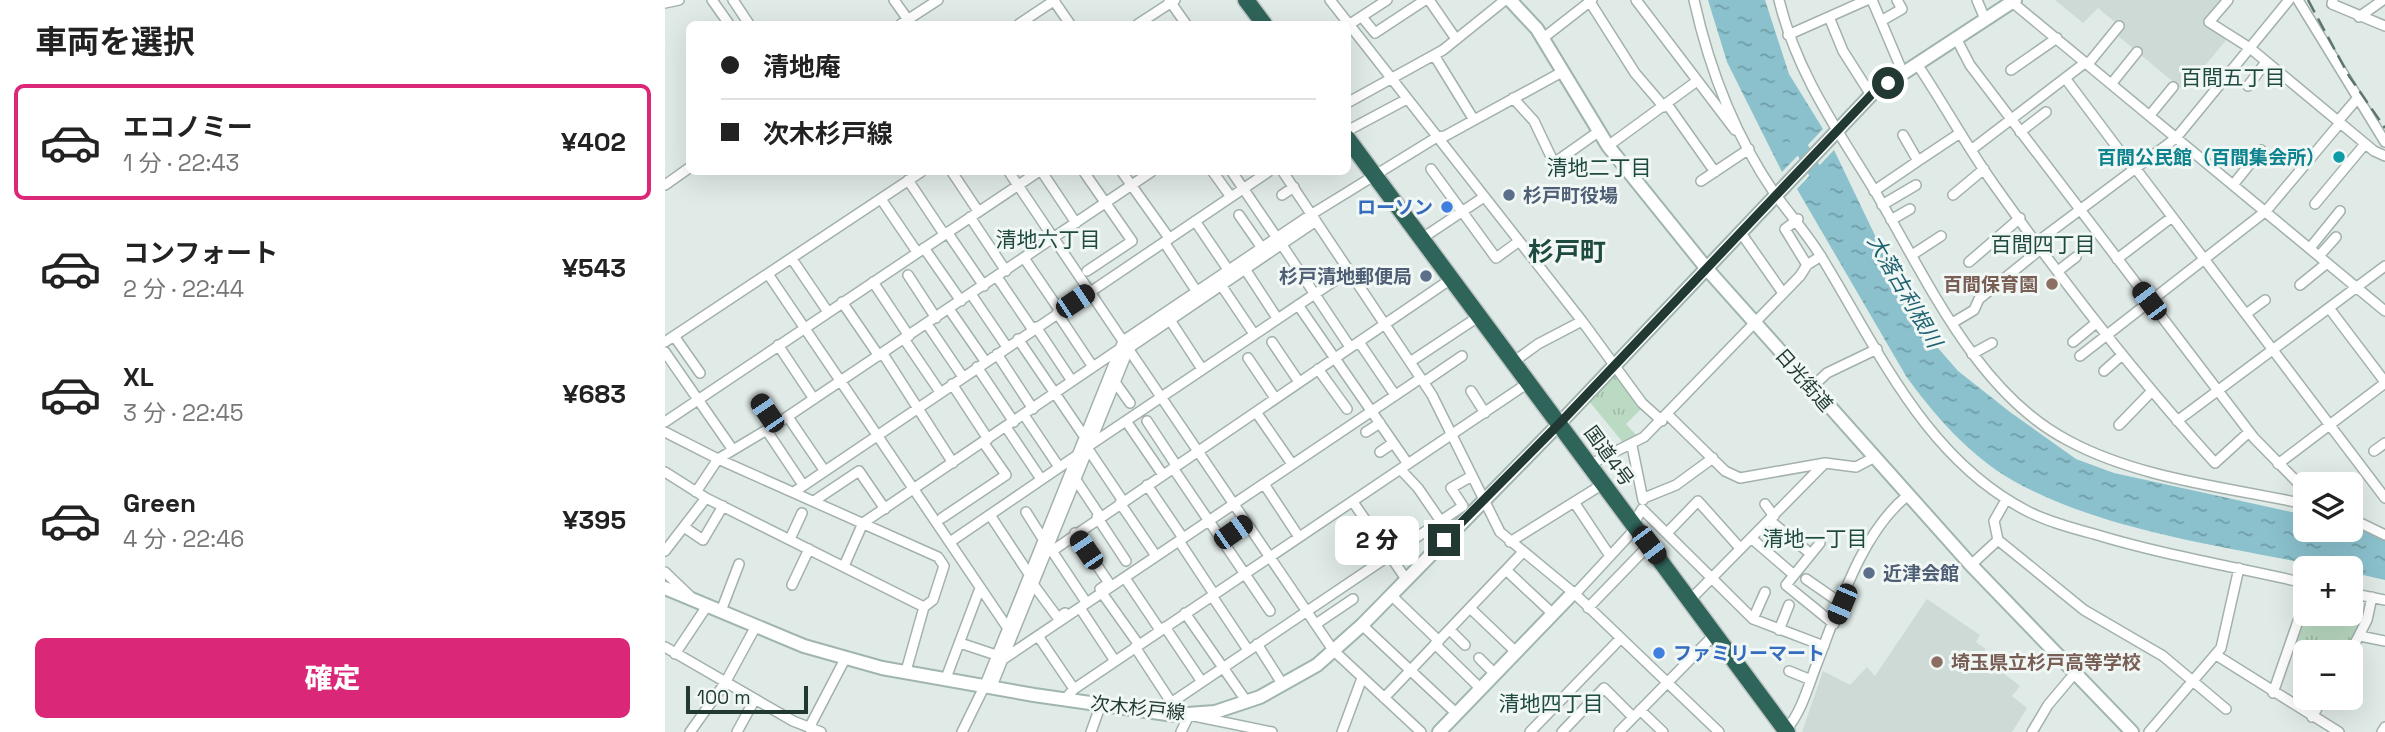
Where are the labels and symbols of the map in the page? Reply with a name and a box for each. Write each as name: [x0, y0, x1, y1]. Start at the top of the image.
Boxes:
district label: 百間五丁目: [2181, 64, 2286, 91]
route start: [1872, 67, 1904, 99]
place label: 百間公民館（百間集会所）: [2097, 145, 2325, 170]
marker: 百間公民館（百間集会所）: [2331, 149, 2347, 165]
district label: 清地二丁目: [1547, 154, 1652, 181]
place label: 杉戸町役場: [1523, 183, 1618, 208]
marker: 杉戸町役場: [1501, 187, 1517, 203]
place label: ローソン: [1357, 195, 1433, 220]
marker: ローソン: [1439, 199, 1455, 215]
district label: 清地六丁目: [996, 226, 1101, 253]
water label: 大落古利根川: [1862, 230, 1949, 354]
district label: 百間四丁目: [1991, 231, 2096, 258]
district label: 杉戸町: [1528, 235, 1606, 269]
place label: 杉戸清地郵便局: [1279, 264, 1412, 289]
marker: 杉戸清地郵便局: [1418, 268, 1434, 284]
place label: 百間保育園: [1943, 272, 2038, 297]
marker: 百間保育園: [2044, 276, 2060, 292]
car: [2128, 278, 2171, 324]
car: [1052, 281, 1099, 321]
street label: 日光街道: [1770, 343, 1838, 417]
car: [747, 390, 788, 436]
street label: 国道4号: [1579, 421, 1639, 491]
car: [1210, 511, 1257, 553]
callout: 2 分: [1335, 516, 1419, 564]
car: [1628, 522, 1671, 568]
route end: [1428, 524, 1460, 556]
district label: 清地一丁目: [1763, 525, 1868, 552]
car: [1066, 527, 1107, 573]
place label: 近津会館: [1883, 561, 1959, 586]
marker: 近津会館: [1861, 565, 1877, 581]
car: [1825, 581, 1860, 627]
place label: ファミリーマート: [1673, 641, 1825, 666]
marker: ファミリーマート: [1651, 645, 1667, 661]
place label: 埼玉県立杉戸高等学校: [1951, 650, 2141, 675]
marker: 埼玉県立杉戸高等学校: [1929, 654, 1945, 670]
scale bar: [686, 683, 809, 715]
district label: 清地四丁目: [1499, 690, 1604, 717]
street label: 次木杉戸線: [1089, 691, 1187, 725]

